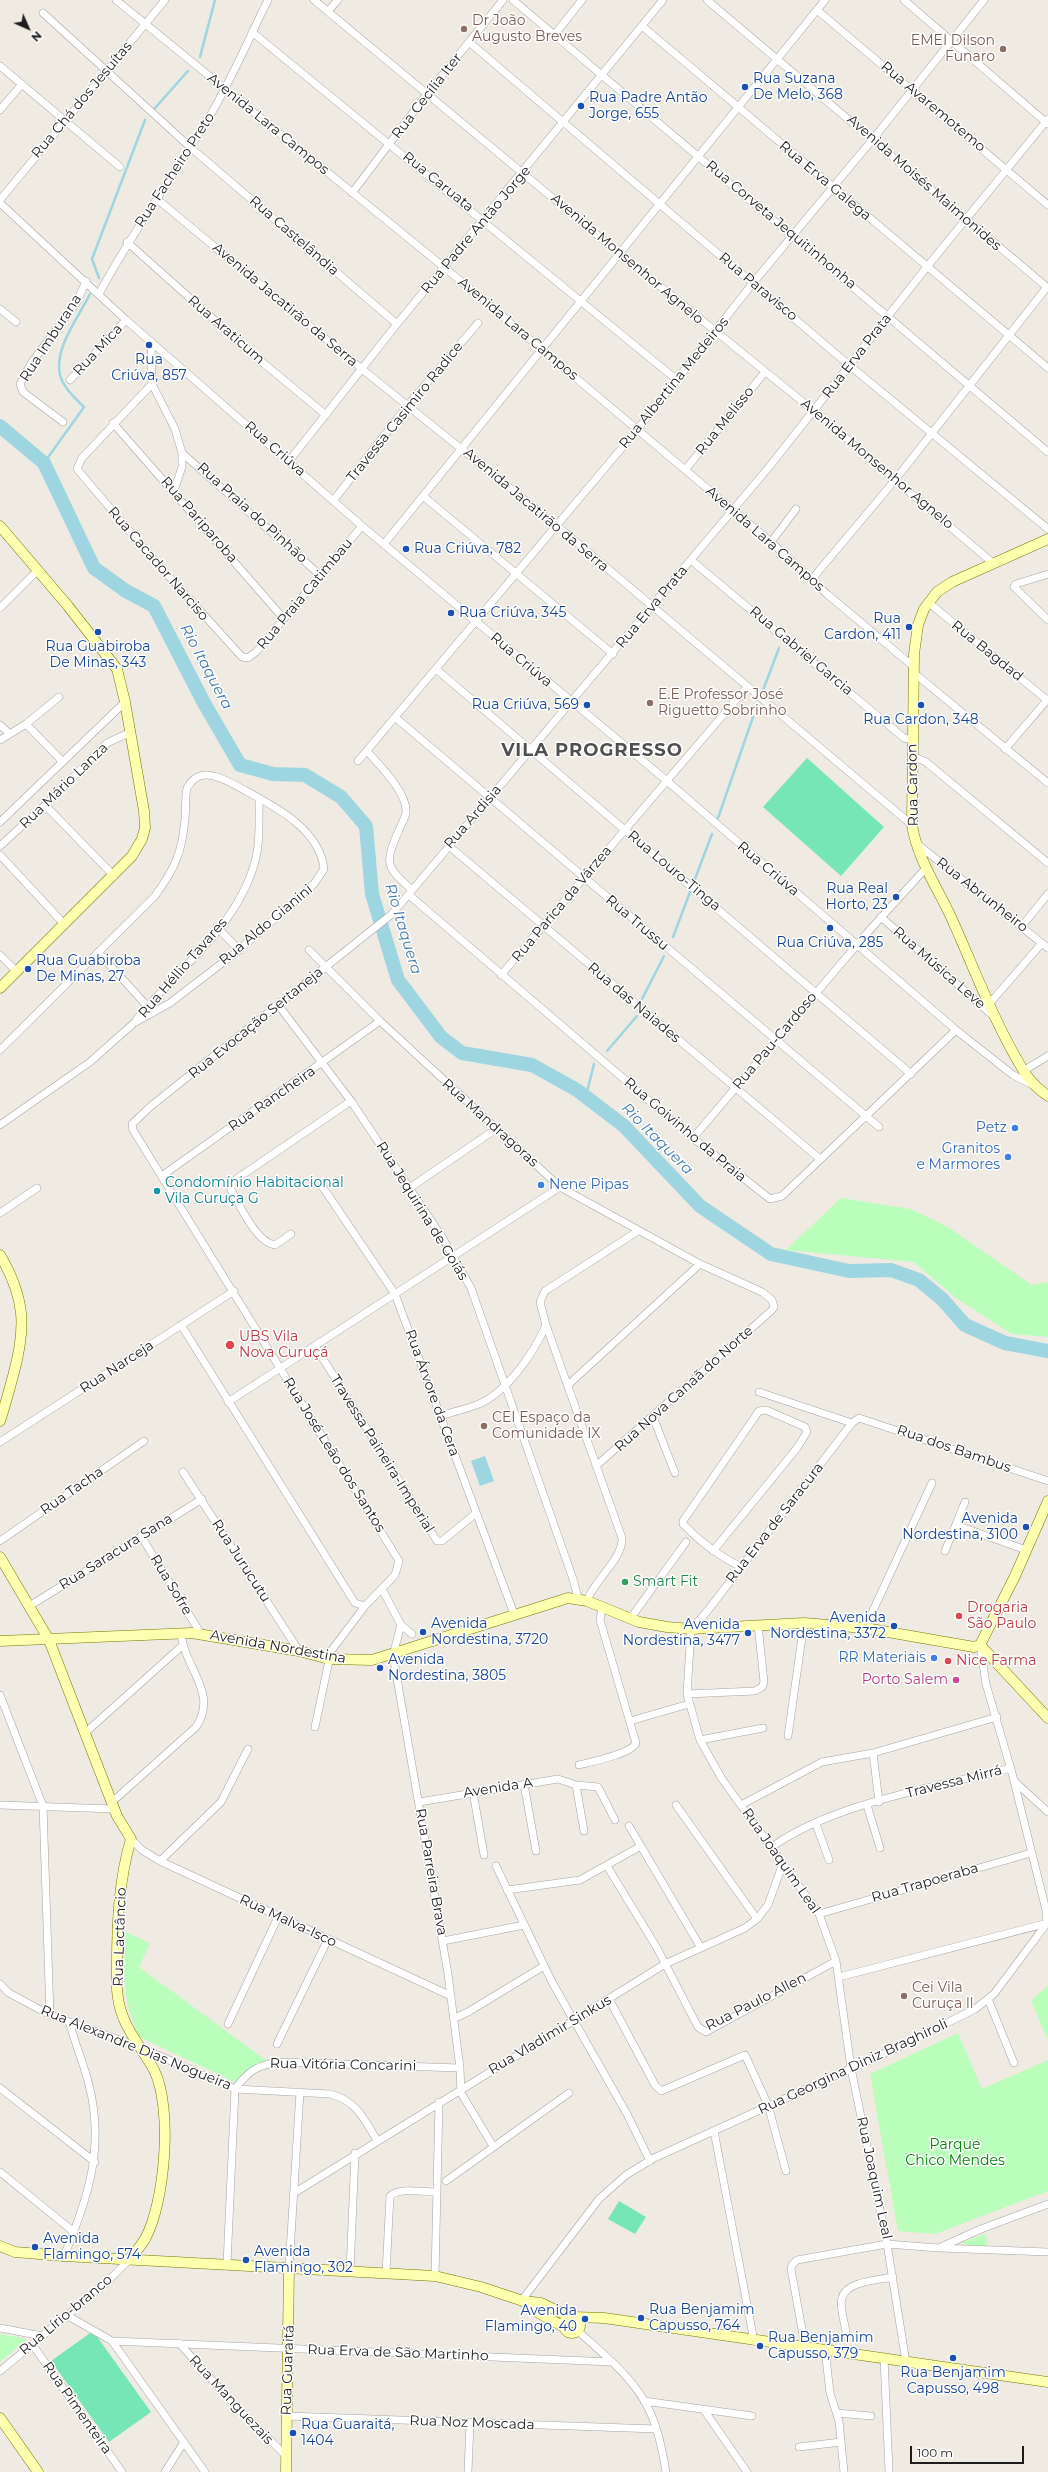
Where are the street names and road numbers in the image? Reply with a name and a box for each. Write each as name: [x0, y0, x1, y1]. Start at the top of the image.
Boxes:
street label: Rua Chá dos Jesuítas: [28, 38, 136, 162]
street label: Rua Cecília Iter: [388, 50, 466, 142]
street label: Rua Avaremotemo: [877, 58, 989, 156]
street label: Avenida Lara Campos: [204, 70, 332, 178]
street label: Rua Facheiro Preto: [132, 109, 218, 231]
street label: Avenida Moisés Maimonides: [843, 111, 1005, 255]
street label: Rua Erva Galega: [776, 138, 874, 224]
street label: Rua Caruata: [399, 148, 477, 216]
street label: Rua Corveta Jequitinhonha: [702, 157, 860, 293]
street label: Rua Padre Antão Jorge: [418, 163, 534, 297]
street label: Avenida Monsenhor Agnelo: [547, 190, 707, 328]
street label: Rua Castelândia: [246, 193, 342, 279]
street label: Avenida Jacatirão da Serra: [209, 239, 361, 371]
street label: Rua Paravisco: [715, 249, 801, 325]
street label: Avenida Lara Campos: [455, 274, 581, 384]
street label: Rua Imburana: [17, 291, 85, 385]
street label: Rua Araticum: [184, 292, 268, 368]
street label: Rua Erva Prata: [819, 310, 895, 402]
street label: Rua Albertina Medeiros: [616, 314, 732, 452]
street label: Rua Mica: [70, 321, 126, 379]
street label: Travessa Casimiro Radice: [343, 339, 467, 485]
street label: Rua Melisso: [692, 383, 758, 459]
street label: Avenida Monsenhor Agnelo: [797, 395, 957, 533]
street label: Rua Criúva: [241, 418, 309, 480]
street label: Avenida Jacatirão da Serra: [460, 444, 612, 576]
street label: Rua Praia do Pinhão: [194, 459, 310, 567]
street label: Rua Pariparoba: [157, 474, 241, 566]
street label: Avenida Lara Campos: [702, 483, 828, 595]
street label: Rua Cacador Narciso: [104, 504, 212, 624]
street label: Rua Praia Catimbau: [254, 535, 356, 653]
street label: Rua Erva Prata: [613, 562, 691, 652]
street label: Rua Gabriel Garcia: [746, 603, 856, 699]
street label: Rua Bagdad: [948, 617, 1026, 685]
street label: Rua Criúva: [487, 629, 555, 691]
street label: Rua Mário Lanza: [16, 740, 112, 832]
street label: Rua Cardon: [904, 744, 922, 826]
street label: Rua Ardisia: [441, 782, 505, 852]
street label: Rua Louro-Tinga: [624, 827, 724, 915]
street label: Rua Criúva: [734, 838, 802, 900]
street label: Rua Parica da Várzea: [508, 842, 616, 966]
street label: Rua Abrunheiro: [933, 854, 1031, 936]
street label: Rua Aldo Gianini: [216, 881, 316, 969]
street label: Rua Trussu: [602, 892, 672, 954]
street label: Rua Héllio Tavares: [135, 915, 231, 1021]
street label: Rua Música Leve: [889, 923, 989, 1013]
street label: Rua das Naiades: [584, 959, 684, 1047]
street label: Rua Evocação Sertaneja: [185, 964, 327, 1082]
street label: Rua Pau-Cardoso: [729, 989, 821, 1093]
street label: Rua Rancheira: [225, 1063, 319, 1135]
street label: Rua Goivinho da Praia: [621, 1074, 749, 1186]
street label: Rua Mandragoras: [438, 1075, 542, 1171]
street label: Rua Jequirina de Goiás: [372, 1139, 472, 1283]
street label: Rua Nova Canaã do Norte: [611, 1322, 757, 1456]
street label: Rua Árvore da Cera: [401, 1327, 463, 1459]
street label: Rua Narceja: [77, 1337, 157, 1397]
street label: Travessa Paineira-Imperial: [326, 1372, 438, 1536]
street label: Rua José Leão dos Santos: [279, 1374, 389, 1536]
street label: Rua dos Bambus: [895, 1422, 1013, 1476]
street label: Rua Erva de Saracura: [723, 1459, 827, 1587]
street label: Rua Tacha: [37, 1463, 107, 1519]
street label: Rua Saracura Sana: [56, 1510, 176, 1594]
street label: Rua Jurucutu: [208, 1516, 274, 1606]
street label: Rua Sofre: [146, 1552, 196, 1618]
street label: Avenida Nordestina: [209, 1627, 347, 1667]
street label: Travessa Mirrá: [904, 1762, 1004, 1802]
street label: Avenida A: [462, 1774, 534, 1802]
street label: Rua Joaquim Leal: [738, 1805, 824, 1917]
street label: Rua Parreira Brava: [412, 1807, 450, 1937]
street label: Rua Trapoeraba: [870, 1860, 980, 1906]
street label: Rua Lactâncio: [110, 1887, 130, 1987]
street label: Rua Malva-Isco: [237, 1891, 339, 1951]
street label: Rua Paulo Allen: [703, 1969, 809, 2035]
street label: Rua Vladimir Sinkus: [485, 1992, 615, 2078]
street label: Rua Alexandre Dias Nogueira: [38, 2002, 234, 2094]
street label: Rua Georgina Diniz Braghiroli: [755, 2016, 951, 2118]
street label: Rua Vitória Concarini: [270, 2055, 416, 2075]
street label: Rua Joaquim Leal: [853, 2115, 895, 2241]
street label: Rua Lírio-branco: [16, 2271, 116, 2359]
street label: Rua Guaraitá: [278, 2324, 298, 2416]
street label: Rua Erva de São Martinho: [307, 2341, 489, 2365]
street label: Rua Manguezais: [185, 2352, 277, 2448]
street label: Rua Pimenteira: [39, 2359, 115, 2457]
street label: Rua Noz Moscada: [409, 2412, 535, 2434]

